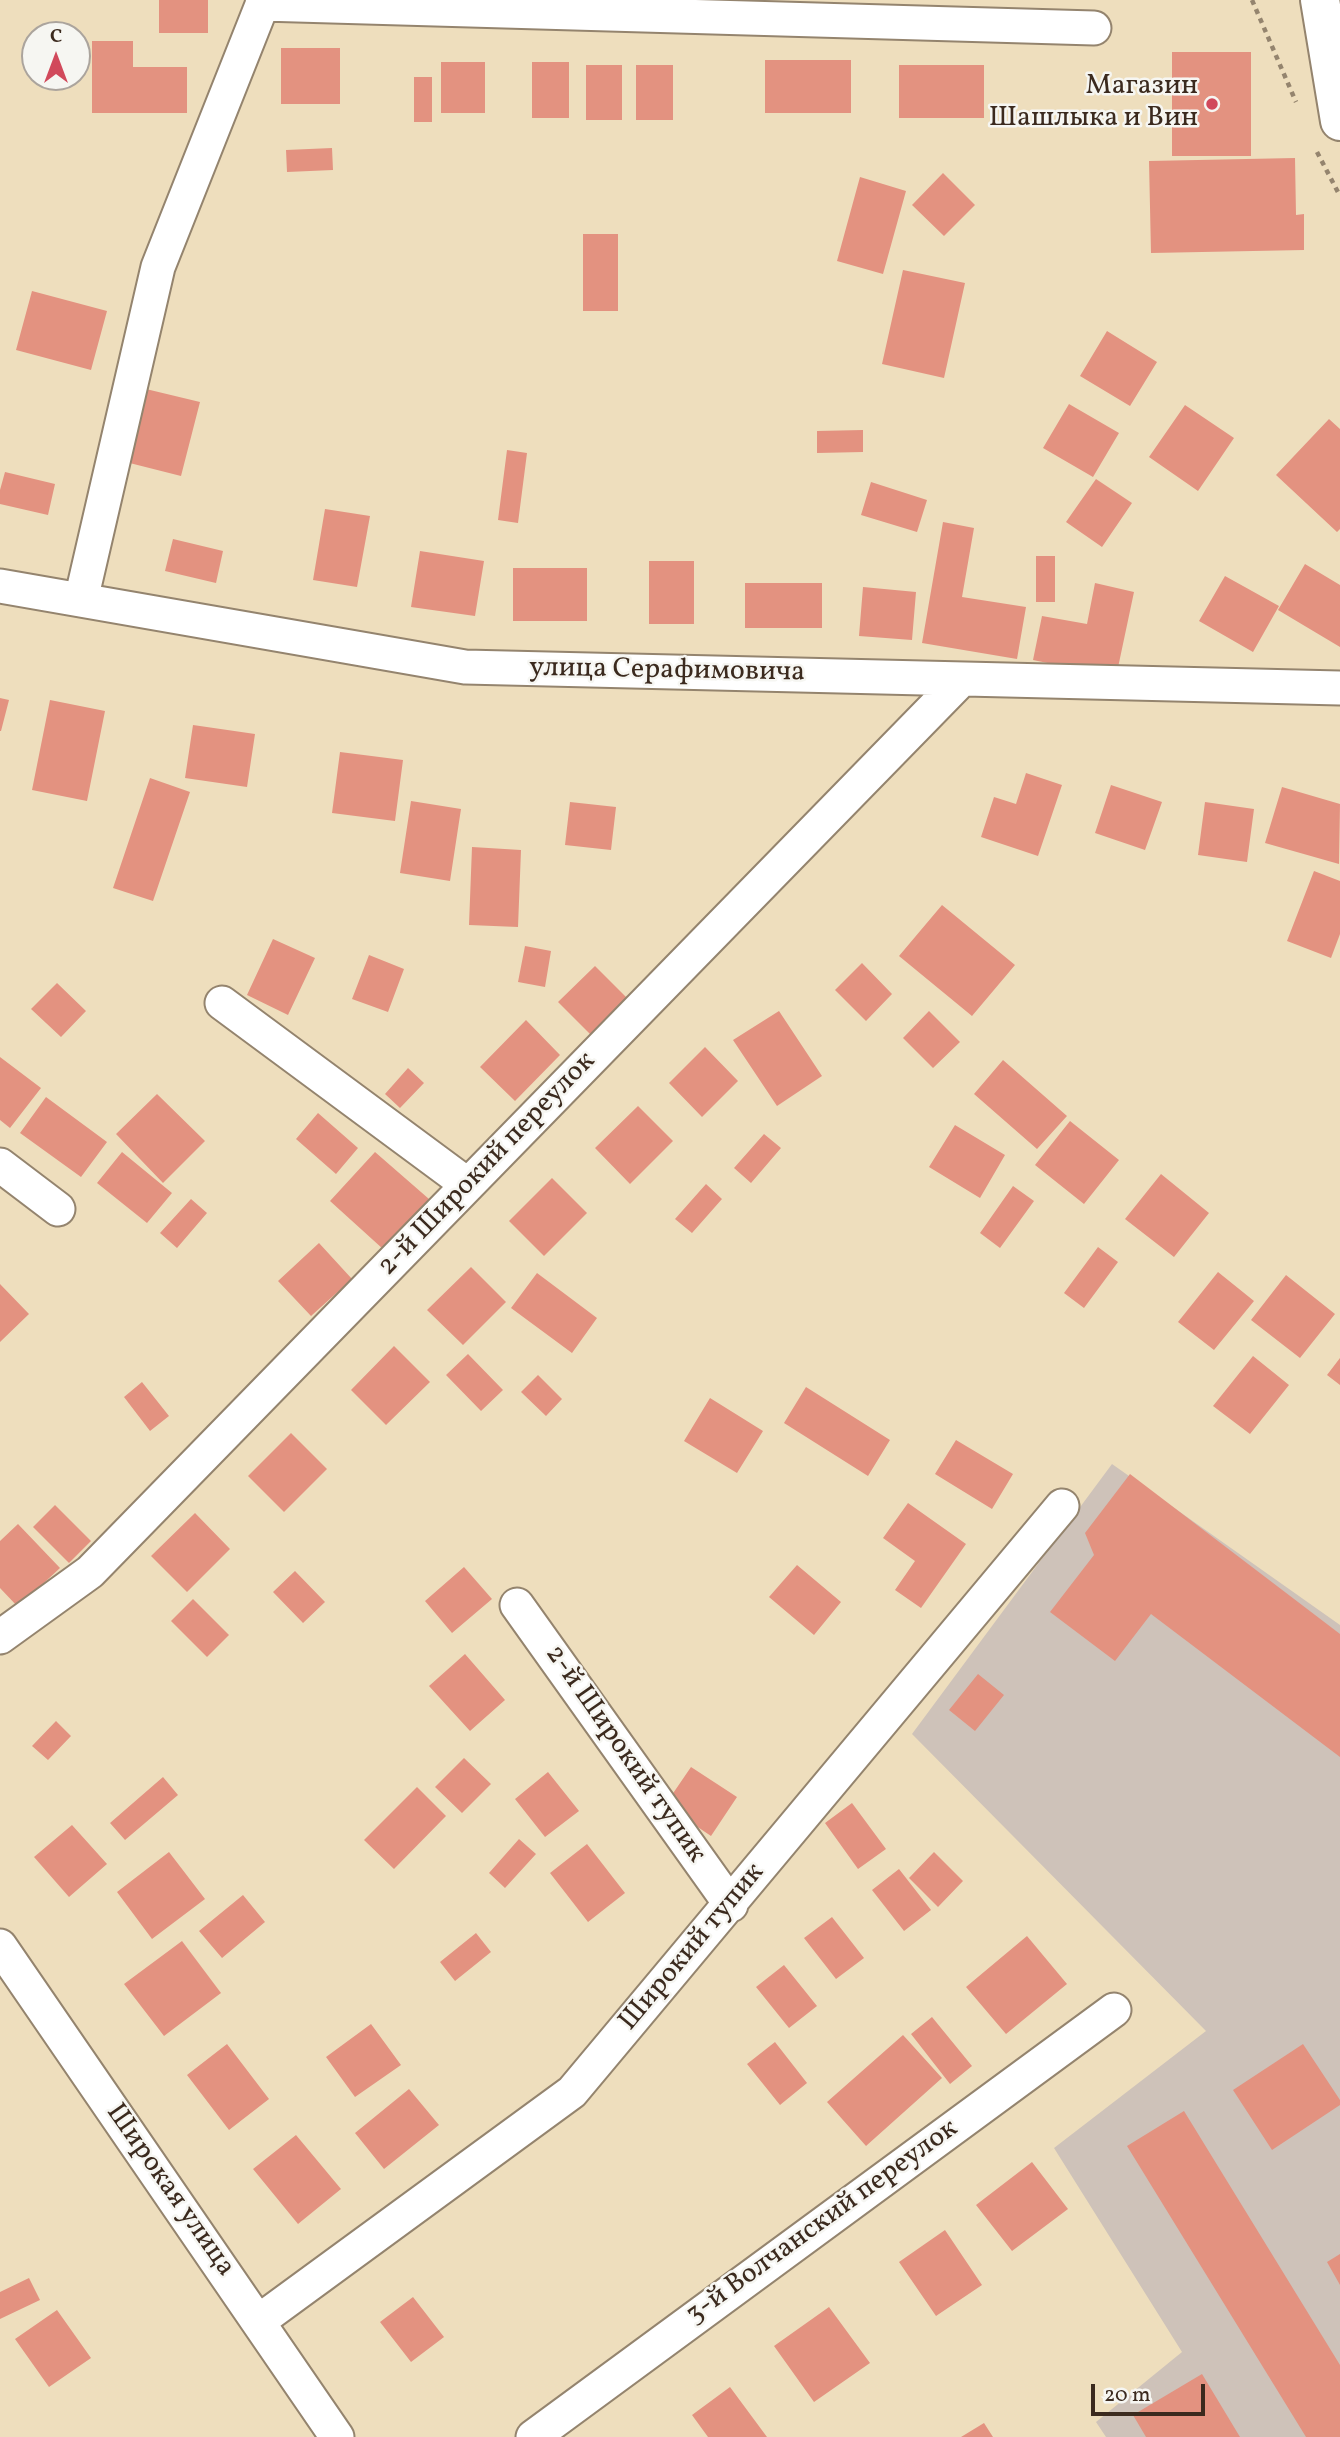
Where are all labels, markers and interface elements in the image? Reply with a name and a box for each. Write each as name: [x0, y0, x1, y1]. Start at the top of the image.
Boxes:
north arrow: [21, 21, 91, 91]
text: С: [50, 24, 62, 50]
place label: Магазин Шашлыка и Вин: [989, 71, 1198, 137]
marker: Магазин Шашлыка и Вин: [1204, 96, 1220, 112]
street label: улица Серафимовича: [529, 653, 805, 691]
street label: 2-й Широкий переулок: [372, 1046, 604, 1284]
street label: 2-й Широкий тупик: [536, 1640, 712, 1870]
street label: Широкий тупик: [613, 1857, 773, 2039]
street label: Широкая улица: [97, 2098, 241, 2284]
street label: 3-й Волчанский переулок: [681, 2113, 965, 2333]
scale bar: [1095, 2370, 1209, 2414]
text: 20 m: [1104, 2381, 1150, 2410]

